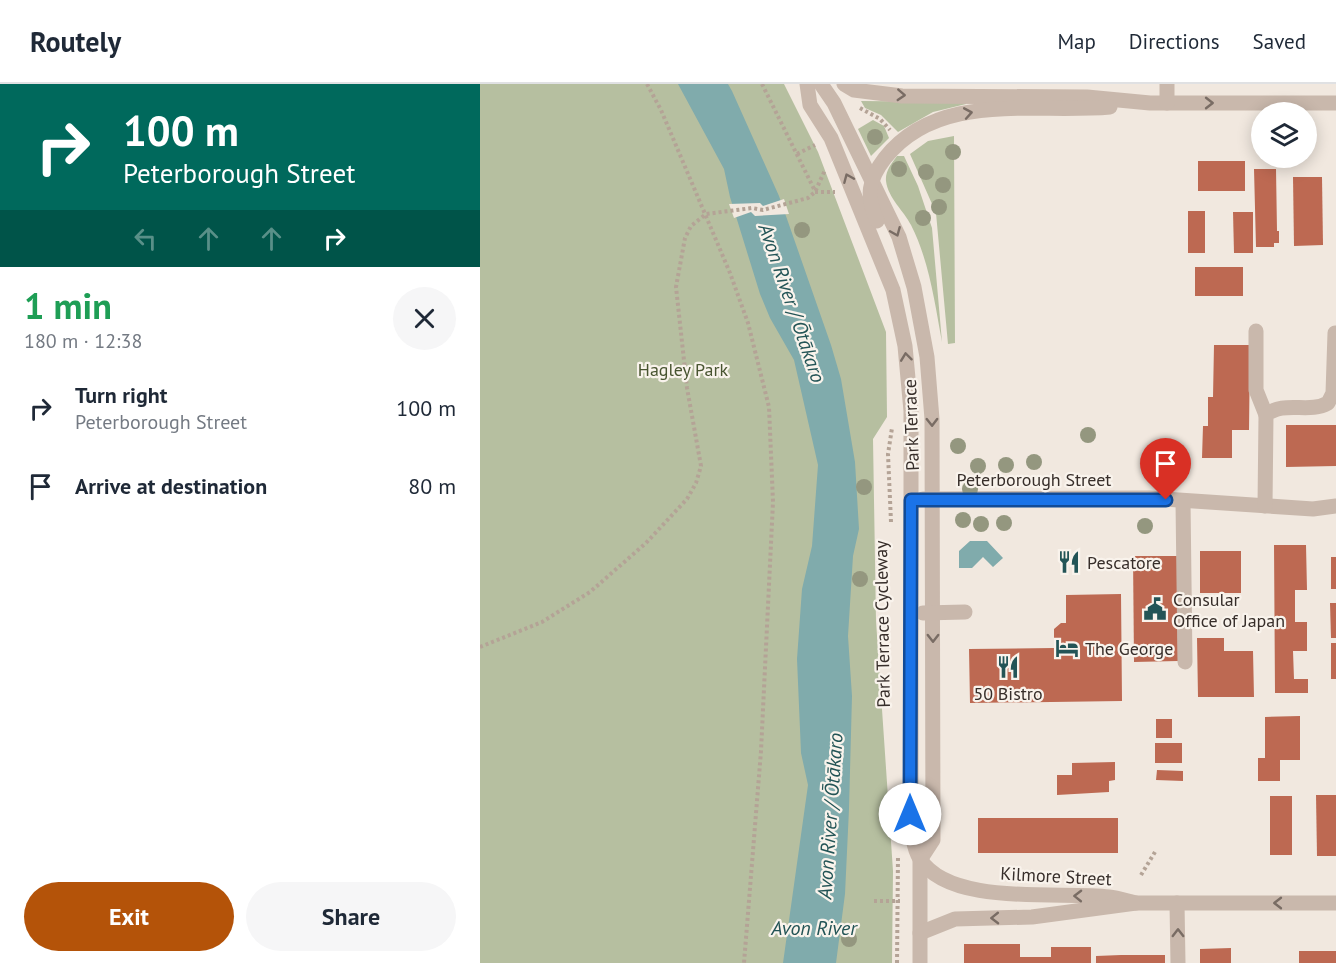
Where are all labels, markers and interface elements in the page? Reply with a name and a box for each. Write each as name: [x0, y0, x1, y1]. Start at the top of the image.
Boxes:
text: Routely: [30, 23, 121, 60]
text: Map: [1057, 28, 1096, 55]
text: Directions: [1129, 28, 1220, 55]
text: Saved: [1253, 28, 1306, 55]
one-way arrow: [896, 89, 905, 102]
one-way arrow: [1204, 97, 1213, 109]
map controls: [1251, 102, 1317, 168]
button: layers: [1251, 102, 1317, 168]
text: 100 m: [123, 103, 239, 158]
one-way arrow: [962, 107, 972, 120]
icon: right: [24, 108, 102, 186]
text: Peterborough Street: [123, 156, 355, 190]
one-way arrow: [843, 173, 855, 184]
water label: Avon River / Ōtākaro: [752, 219, 831, 386]
icon: left: [129, 222, 162, 255]
icon: ahead: [192, 222, 225, 255]
icon: ahead: [255, 222, 288, 255]
icon: right: [318, 222, 351, 255]
one-way arrow: [889, 226, 901, 237]
text: 1 min: [24, 282, 112, 329]
button: close: [393, 287, 456, 350]
text: 180 m · 12:38: [24, 328, 142, 354]
one-way arrow: [901, 352, 913, 362]
park label: Hagley Park: [638, 358, 729, 381]
street label: Park Terrace: [898, 379, 924, 471]
text: Turn right: [75, 381, 167, 409]
icon: right: [24, 392, 57, 425]
text: 100 m: [396, 394, 456, 422]
text: Peterborough Street: [75, 409, 247, 435]
one-way arrow: [926, 418, 938, 427]
pin: [1140, 438, 1191, 500]
icon: arrive: [1149, 447, 1182, 480]
street label: Peterborough Street: [957, 468, 1111, 491]
icon: arrive: [24, 470, 57, 503]
text: Arrive at destination: [75, 472, 267, 500]
text: 80 m: [408, 472, 456, 500]
street label: Park Terrace Cycleway: [869, 540, 895, 708]
restaurant icon: Pescatore: [1056, 549, 1082, 575]
place label: Pescatore: [1087, 551, 1161, 574]
place label: Consular Office of Japan: [1173, 588, 1285, 632]
public building icon: Consular Office of Japan: [1142, 596, 1168, 622]
one-way arrow: [927, 634, 939, 643]
hotel icon: The George: [1054, 635, 1080, 661]
place label: The George: [1085, 637, 1173, 660]
restaurant icon: 50 Bistro: [995, 654, 1021, 680]
place label: 50 Bistro: [973, 682, 1043, 705]
water label: Avon River / Ōtākaro: [811, 732, 849, 901]
position arrow: [878, 782, 942, 846]
street label: Kilmore Street: [1000, 862, 1112, 890]
button: Exit: [24, 882, 234, 951]
button: Share: [246, 882, 456, 951]
one-way arrow: [1074, 890, 1083, 903]
one-way arrow: [1273, 897, 1282, 909]
one-way arrow: [990, 912, 999, 924]
water label: Avon River: [770, 915, 858, 941]
one-way arrow: [1172, 928, 1184, 937]

